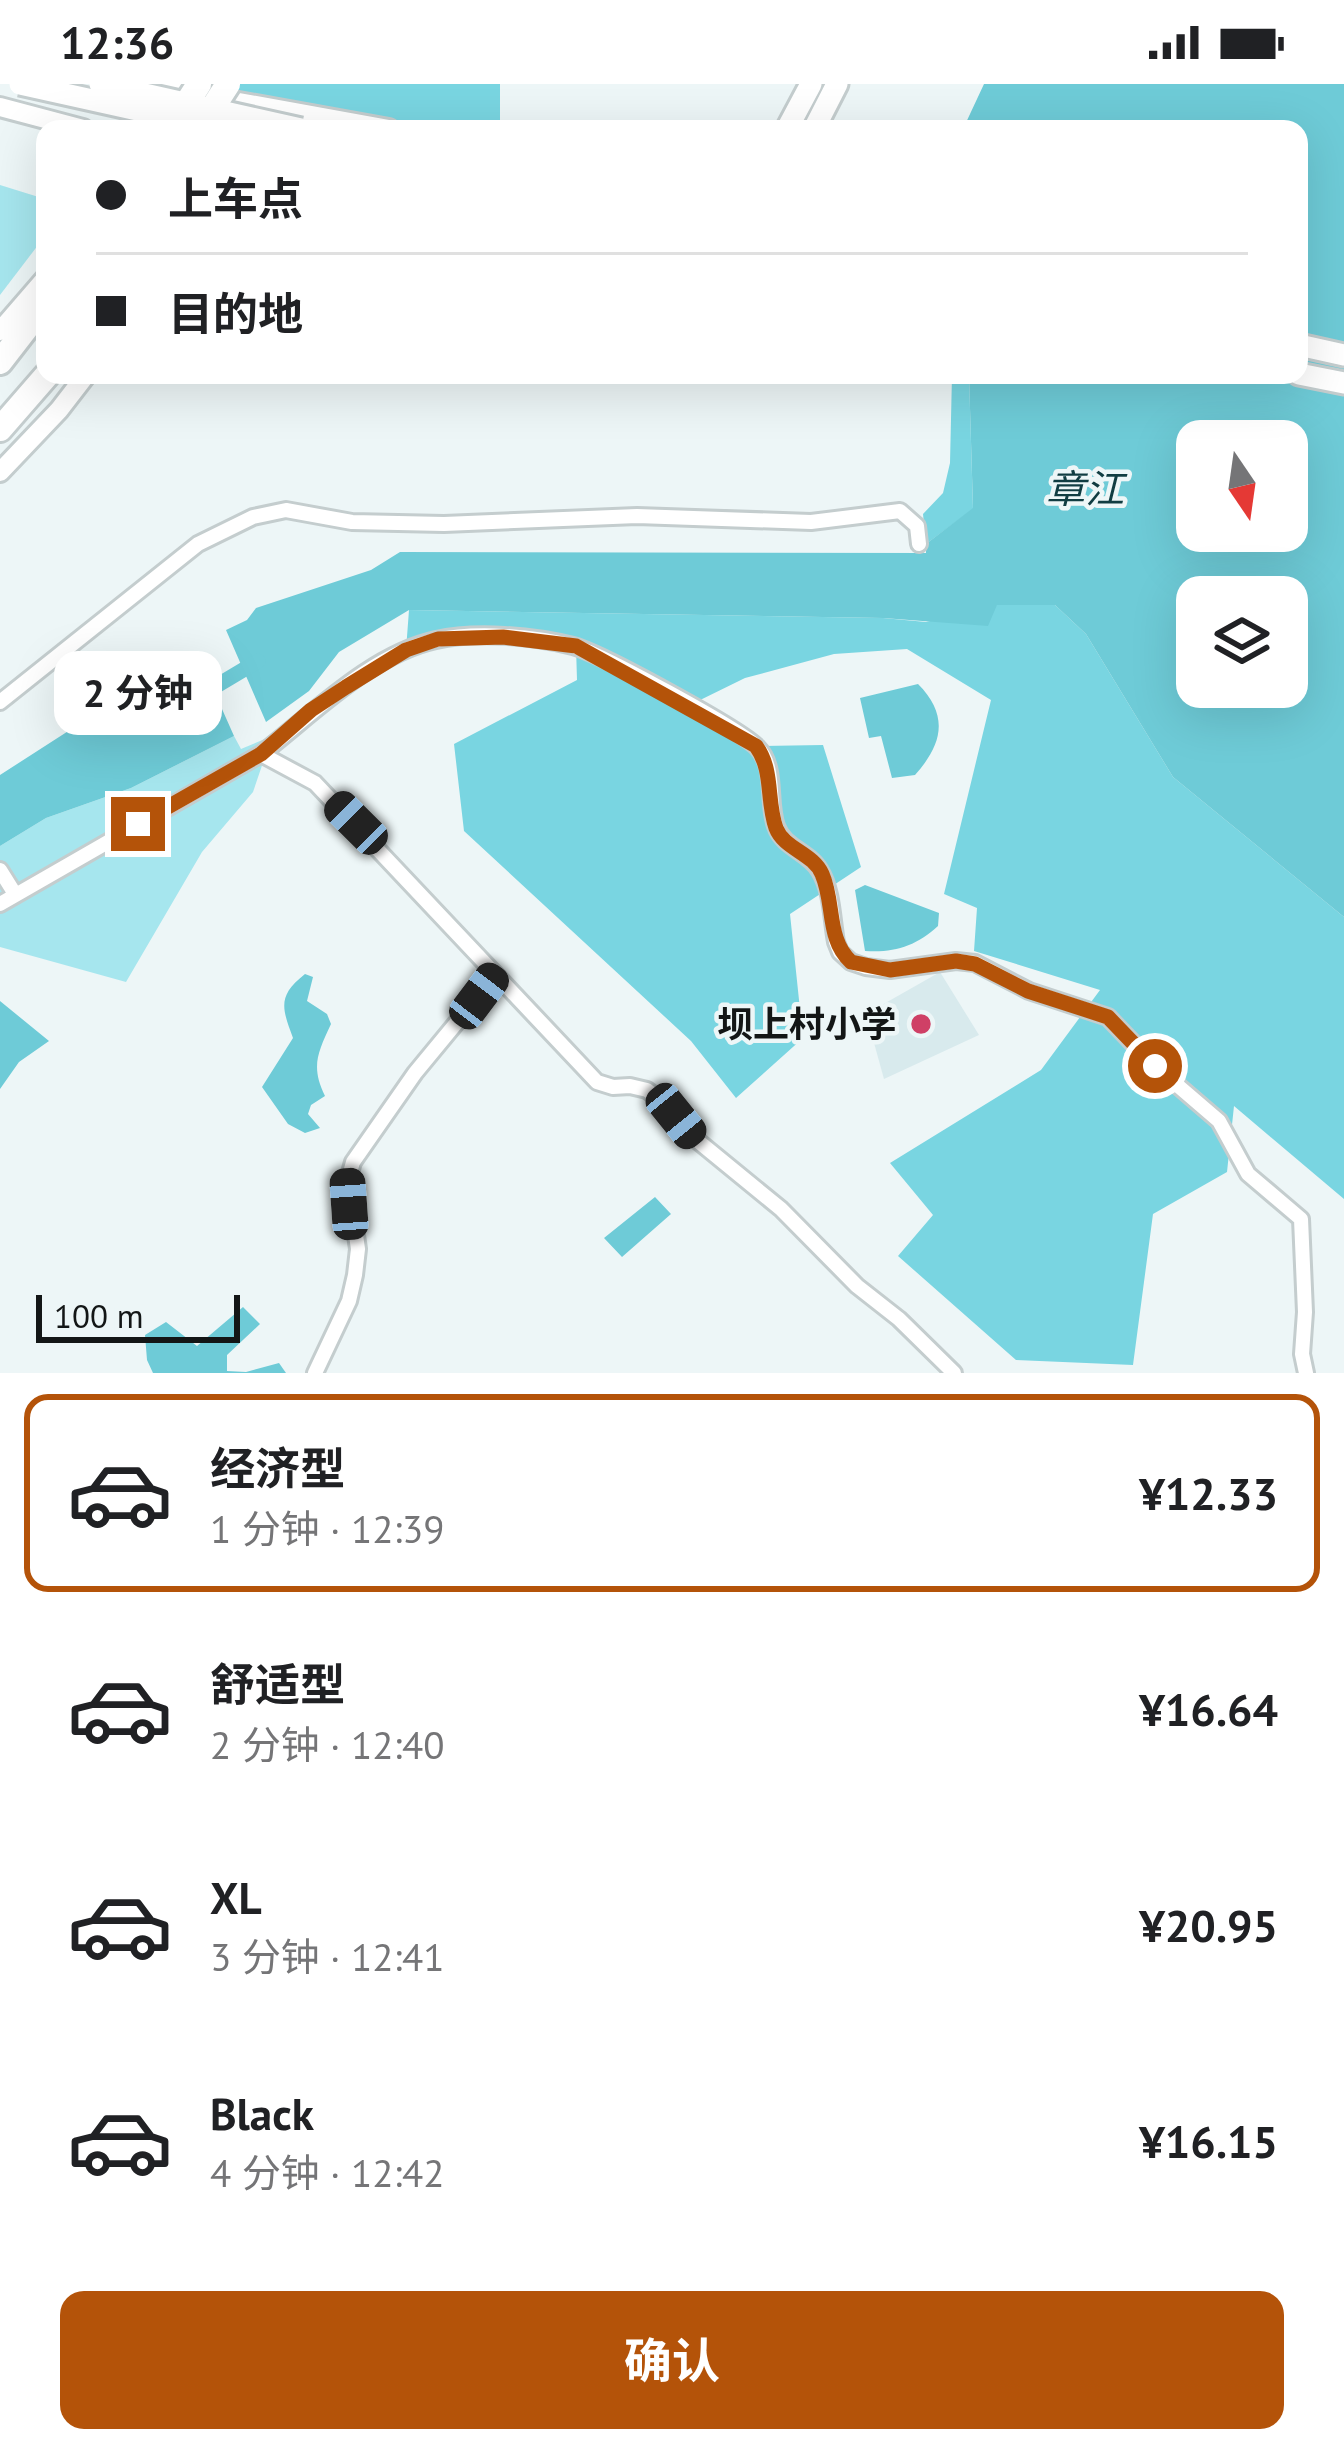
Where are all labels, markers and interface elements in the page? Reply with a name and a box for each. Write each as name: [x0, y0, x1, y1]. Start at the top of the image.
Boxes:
text: 12:36: [60, 13, 174, 71]
text: 上车点: [168, 169, 303, 227]
text: 目的地: [168, 284, 303, 342]
north arrow: [1176, 420, 1308, 552]
map controls: [1176, 420, 1308, 708]
water label: 章江: [1046, 463, 1128, 514]
button: layers: [1176, 576, 1308, 708]
callout: 2 分钟: [54, 650, 222, 734]
text: 2 分钟: [83, 667, 193, 718]
car: [318, 785, 394, 861]
route end: [111, 797, 165, 851]
car: [443, 956, 515, 1036]
place label: 坝上村小学: [717, 1000, 897, 1047]
marker: 坝上村小学: [908, 1011, 934, 1037]
route start: [1128, 1039, 1182, 1093]
car: [639, 1077, 713, 1155]
car: [329, 1167, 369, 1241]
scale bar: [36, 1289, 240, 1342]
text: 100 m: [54, 1294, 144, 1337]
icon: car: [66, 1439, 174, 1547]
text: 经济型: [210, 1439, 345, 1497]
text: ¥12.33: [1139, 1464, 1278, 1522]
text: 1 分钟 · 12:39: [210, 1503, 444, 1554]
icon: car: [66, 1655, 174, 1763]
text: 舒适型: [210, 1655, 345, 1713]
text: ¥16.64: [1139, 1680, 1278, 1738]
text: 2 分钟 · 12:40: [210, 1719, 444, 1770]
text: XL: [210, 1868, 262, 1926]
icon: car: [66, 1871, 174, 1979]
text: ¥20.95: [1139, 1896, 1278, 1954]
text: 3 分钟 · 12:41: [210, 1931, 444, 1982]
text: Black: [210, 2084, 314, 2142]
icon: car: [66, 2087, 174, 2195]
text: ¥16.15: [1139, 2112, 1278, 2170]
text: 4 分钟 · 12:42: [210, 2147, 444, 2198]
button: 确认: [60, 2291, 1284, 2429]

